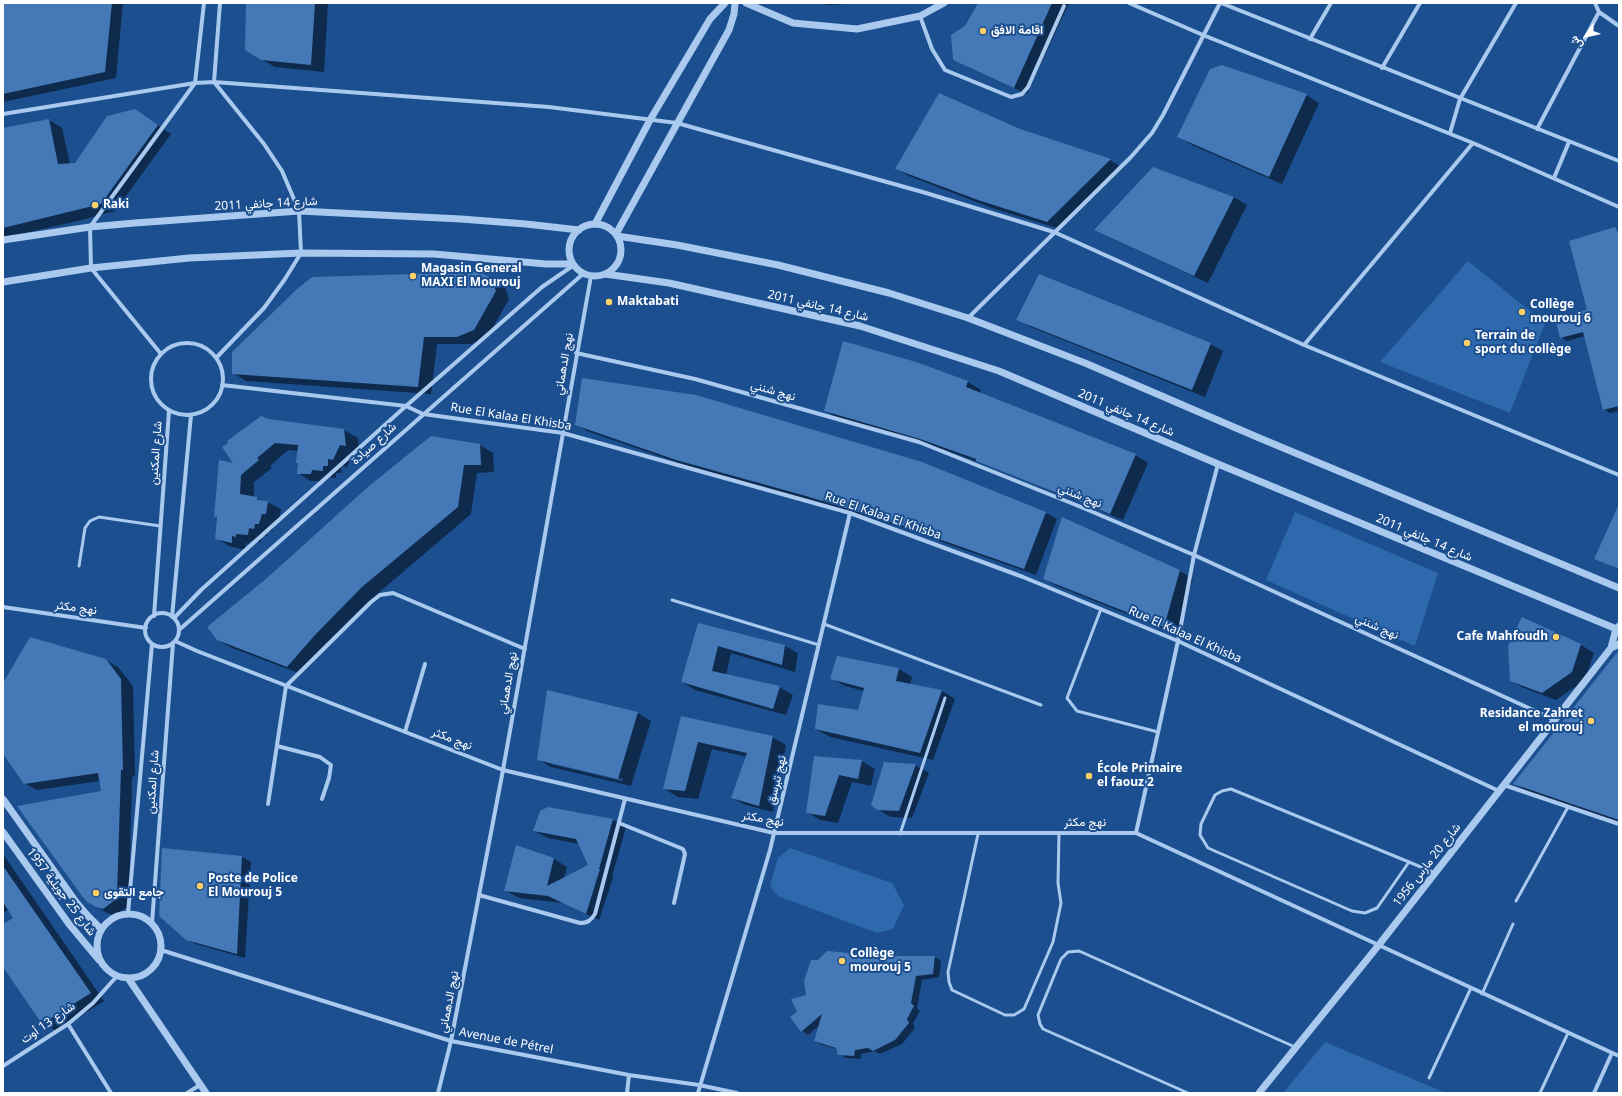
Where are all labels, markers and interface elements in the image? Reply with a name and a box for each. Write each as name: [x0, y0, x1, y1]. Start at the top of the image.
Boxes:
north arrow: [1566, 16, 1606, 56]
place label: اقامة الافق: [991, 24, 1043, 38]
marker: اقامة الافق: [978, 26, 988, 36]
text: ش: [1566, 33, 1586, 53]
street label: شارع 14 جانفي 2011: [214, 194, 318, 214]
place label: Raki: [103, 198, 129, 212]
marker: Raki: [90, 200, 100, 210]
place label: Magasin General MAXI El Mourouj: [421, 262, 522, 290]
marker: Magasin General MAXI El Mourouj: [408, 271, 418, 281]
street label: شارع 14 جانفي 2011: [766, 287, 870, 325]
place label: Maktabati: [617, 295, 679, 309]
marker: Maktabati: [604, 297, 614, 307]
place label: Collège mourouj 6: [1530, 298, 1591, 326]
marker: Collège mourouj 6: [1517, 307, 1527, 317]
place label: Terrain de sport du collège: [1475, 329, 1571, 357]
street label: نهج الدهماني: [551, 332, 577, 396]
marker: Terrain de sport du collège: [1462, 338, 1472, 348]
street label: نهج شنني: [749, 378, 797, 404]
street label: شارع 14 جانفي 2011: [1076, 386, 1176, 440]
street label: Rue El Kalaa El Khisba: [450, 400, 572, 434]
street label: شارع صيادة: [348, 420, 400, 468]
street label: شارع المكنين: [147, 421, 165, 485]
street label: نهج شنني: [1056, 481, 1104, 511]
street label: Rue El Kalaa El Khisba: [823, 489, 943, 543]
street label: شارع 14 جانفي 2011: [1374, 511, 1474, 565]
street label: نهج مكثر: [54, 598, 98, 618]
street label: Rue El Kalaa El Khisba: [1126, 604, 1244, 666]
street label: نهج شنني: [1353, 611, 1401, 643]
place label: Cafe Mahfoudh: [1457, 630, 1548, 644]
marker: Cafe Mahfoudh: [1551, 632, 1561, 642]
street label: نهج الدهماني: [495, 651, 521, 715]
place label: Residance Zahret el mourouj: [1480, 707, 1583, 735]
marker: Residance Zahret el mourouj: [1586, 716, 1596, 726]
street label: نهج مكثر: [430, 725, 474, 753]
street label: شارع المكنين: [144, 750, 162, 814]
street label: نهج تبرسق: [764, 754, 790, 806]
place label: École Primaire el faouz 2: [1097, 762, 1182, 790]
marker: École Primaire el faouz 2: [1084, 771, 1094, 781]
street label: نهج مكثر: [741, 808, 785, 830]
street label: نهج مكثر: [1064, 816, 1106, 830]
street label: شارع 20 مارس 1956: [1390, 821, 1464, 909]
street label: شارع 25 جويلية 1957: [23, 845, 99, 939]
place label: Poste de Police El Mourouj 5: [208, 872, 298, 900]
marker: Poste de Police El Mourouj 5: [195, 881, 205, 891]
place label: جامع التقوى: [104, 886, 164, 900]
marker: جامع التقوى: [91, 888, 101, 898]
place label: Collège mourouj 5: [850, 947, 911, 975]
marker: Collège mourouj 5: [837, 956, 847, 966]
street label: نهج الدهماني: [436, 970, 462, 1034]
street label: شارع 13 أوت: [18, 999, 78, 1047]
street label: Avenue de Pétrel: [458, 1025, 554, 1057]

